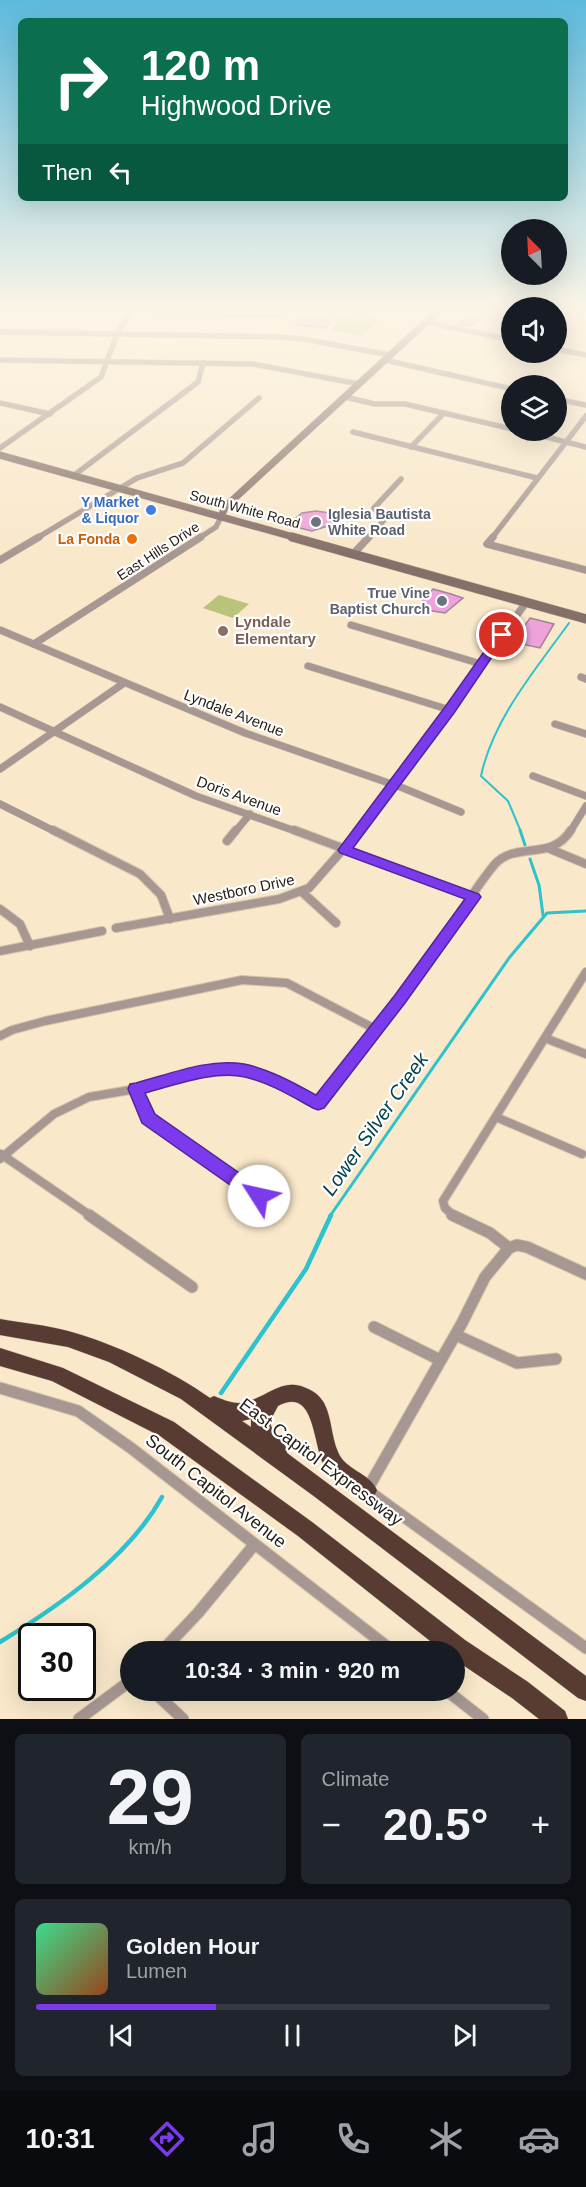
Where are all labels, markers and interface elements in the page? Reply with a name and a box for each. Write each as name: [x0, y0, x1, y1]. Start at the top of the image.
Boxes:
icon: right: [42, 42, 120, 120]
text: 120 m: [141, 42, 260, 89]
text: Highwood Drive: [141, 91, 332, 121]
icon: left: [104, 156, 137, 189]
text: Then: [42, 160, 92, 185]
north arrow: [501, 219, 567, 285]
map controls: [501, 219, 567, 441]
button: sound: [501, 297, 567, 363]
button: layers: [501, 375, 567, 441]
street label: South White Road: [188, 487, 302, 531]
place label: Y Market & Liquor: [81, 494, 140, 526]
marker: Y Market & Liquor: [144, 503, 158, 517]
place label: Iglesia Bautista White Road: [328, 506, 431, 538]
marker: Iglesia Bautista White Road: [309, 515, 323, 529]
street label: East Hills Drive: [114, 518, 202, 584]
place label: La Fonda: [58, 531, 120, 547]
marker: La Fonda: [125, 532, 139, 546]
place label: True Vine Baptist Church: [330, 585, 430, 617]
marker: True Vine Baptist Church: [435, 594, 449, 608]
pin: [476, 609, 527, 660]
place label: Lyndale Elementary: [235, 613, 317, 647]
icon: arrive: [485, 618, 518, 651]
marker: Lyndale Elementary: [216, 624, 230, 638]
street label: Lyndale Avenue: [182, 686, 287, 739]
street label: Doris Avenue: [194, 772, 284, 819]
street label: Westboro Drive: [192, 870, 296, 909]
water label: Lower Silver Creek: [318, 1048, 433, 1200]
position arrow: [227, 1164, 291, 1228]
street label: East Capitol Expressway: [235, 1394, 407, 1530]
street label: South Capitol Avenue: [142, 1430, 290, 1552]
speed limit sign: 30: [18, 1623, 96, 1701]
text: 10:34 · 3 min · 920 m: [185, 1658, 400, 1683]
text: 29: [107, 1753, 194, 1841]
text: Climate: [322, 1768, 389, 1790]
text: 20.5°: [383, 1799, 489, 1850]
text: −: [322, 1806, 341, 1843]
text: +: [531, 1806, 550, 1843]
text: km/h: [129, 1836, 172, 1858]
text: Golden Hour: [126, 1934, 259, 1959]
text: Lumen: [126, 1960, 187, 1982]
icon: previous: [105, 2019, 138, 2052]
icon: pause: [276, 2019, 309, 2052]
icon: next: [448, 2019, 481, 2052]
icon: directions: [146, 2118, 188, 2160]
icon: music: [239, 2118, 281, 2160]
icon: phone: [332, 2118, 374, 2160]
icon: climate: [425, 2118, 467, 2160]
icon: car: [518, 2118, 560, 2160]
text: 10:31: [26, 2124, 95, 2154]

